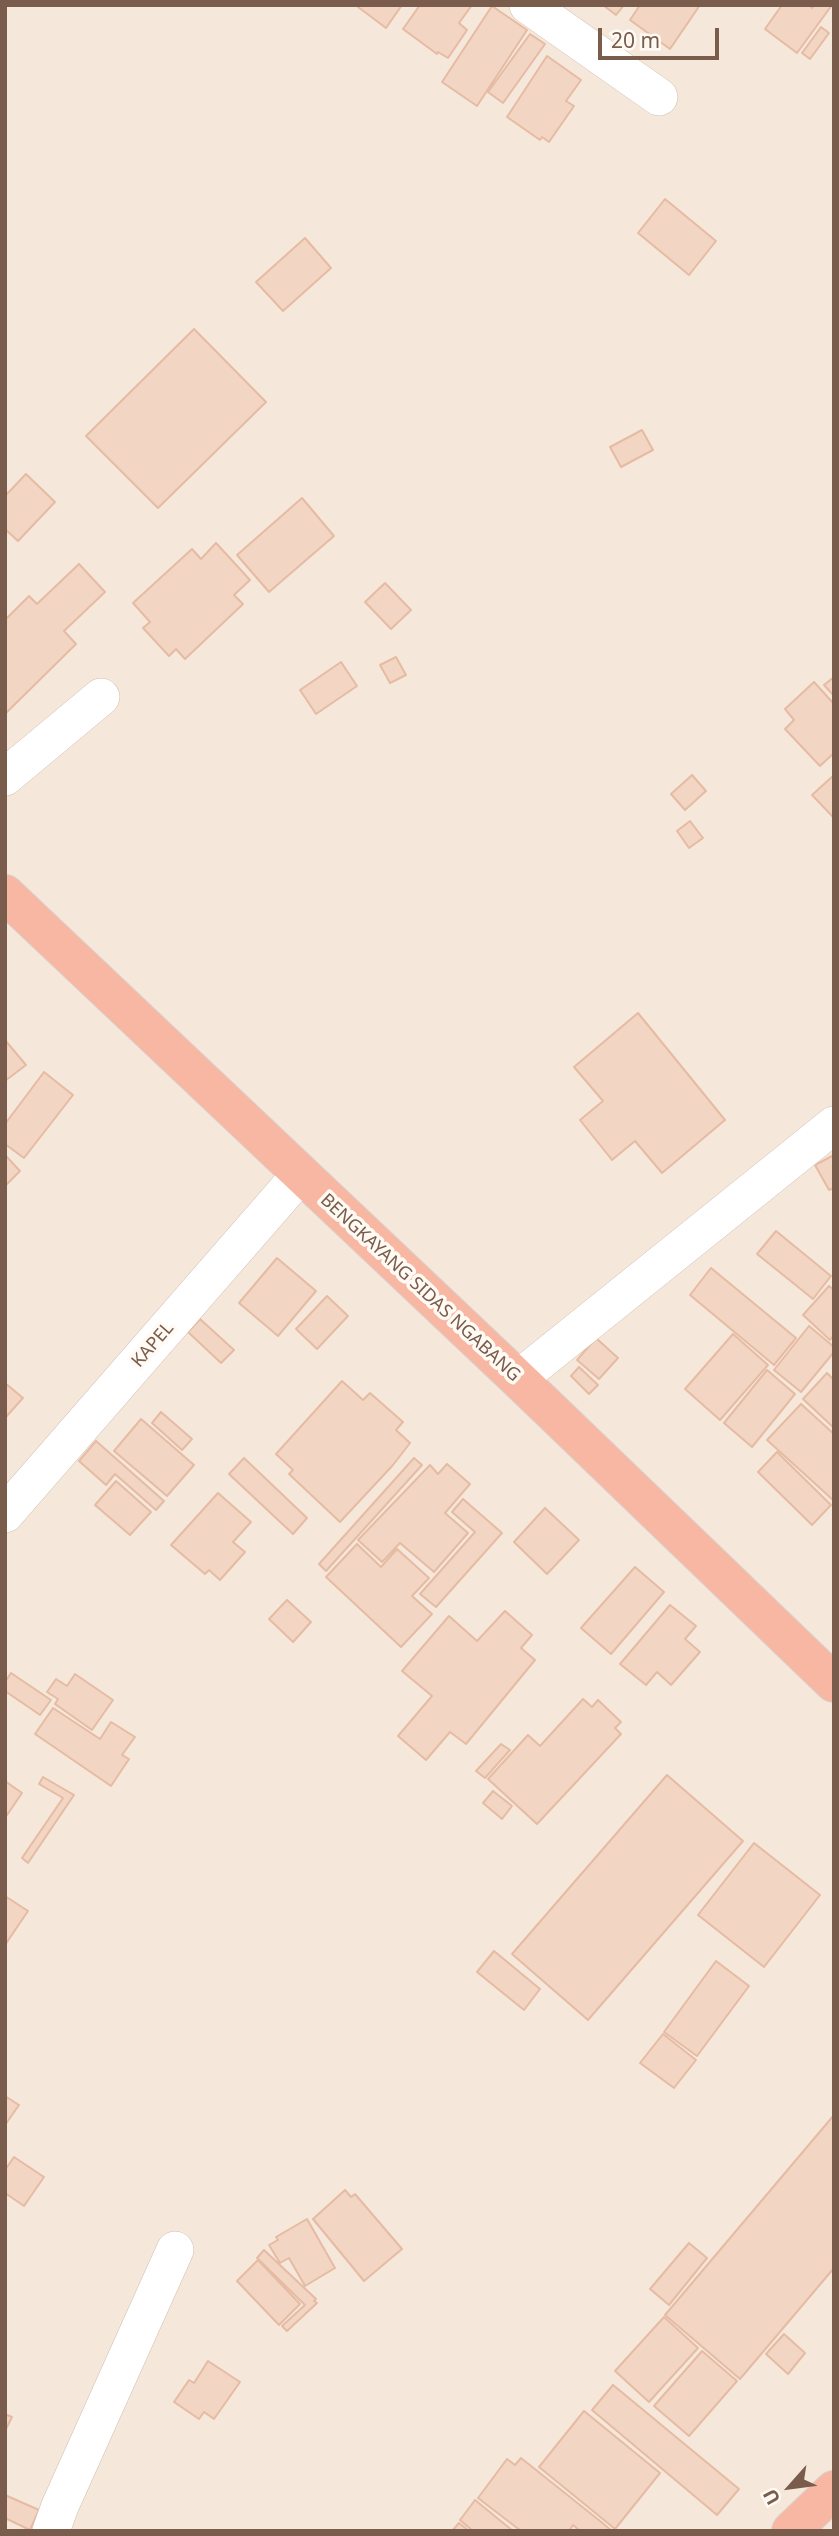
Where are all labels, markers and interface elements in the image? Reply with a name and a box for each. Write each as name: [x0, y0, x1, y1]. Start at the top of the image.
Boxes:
scale bar: [601, 14, 722, 58]
text: 20 m: [611, 26, 660, 54]
street label: BENGKAYANG SIDAS NGABANG: [316, 1190, 524, 1386]
street label: KAPEL: [127, 1318, 179, 1372]
north arrow: [755, 2452, 825, 2522]
text: U: [757, 2484, 786, 2509]

